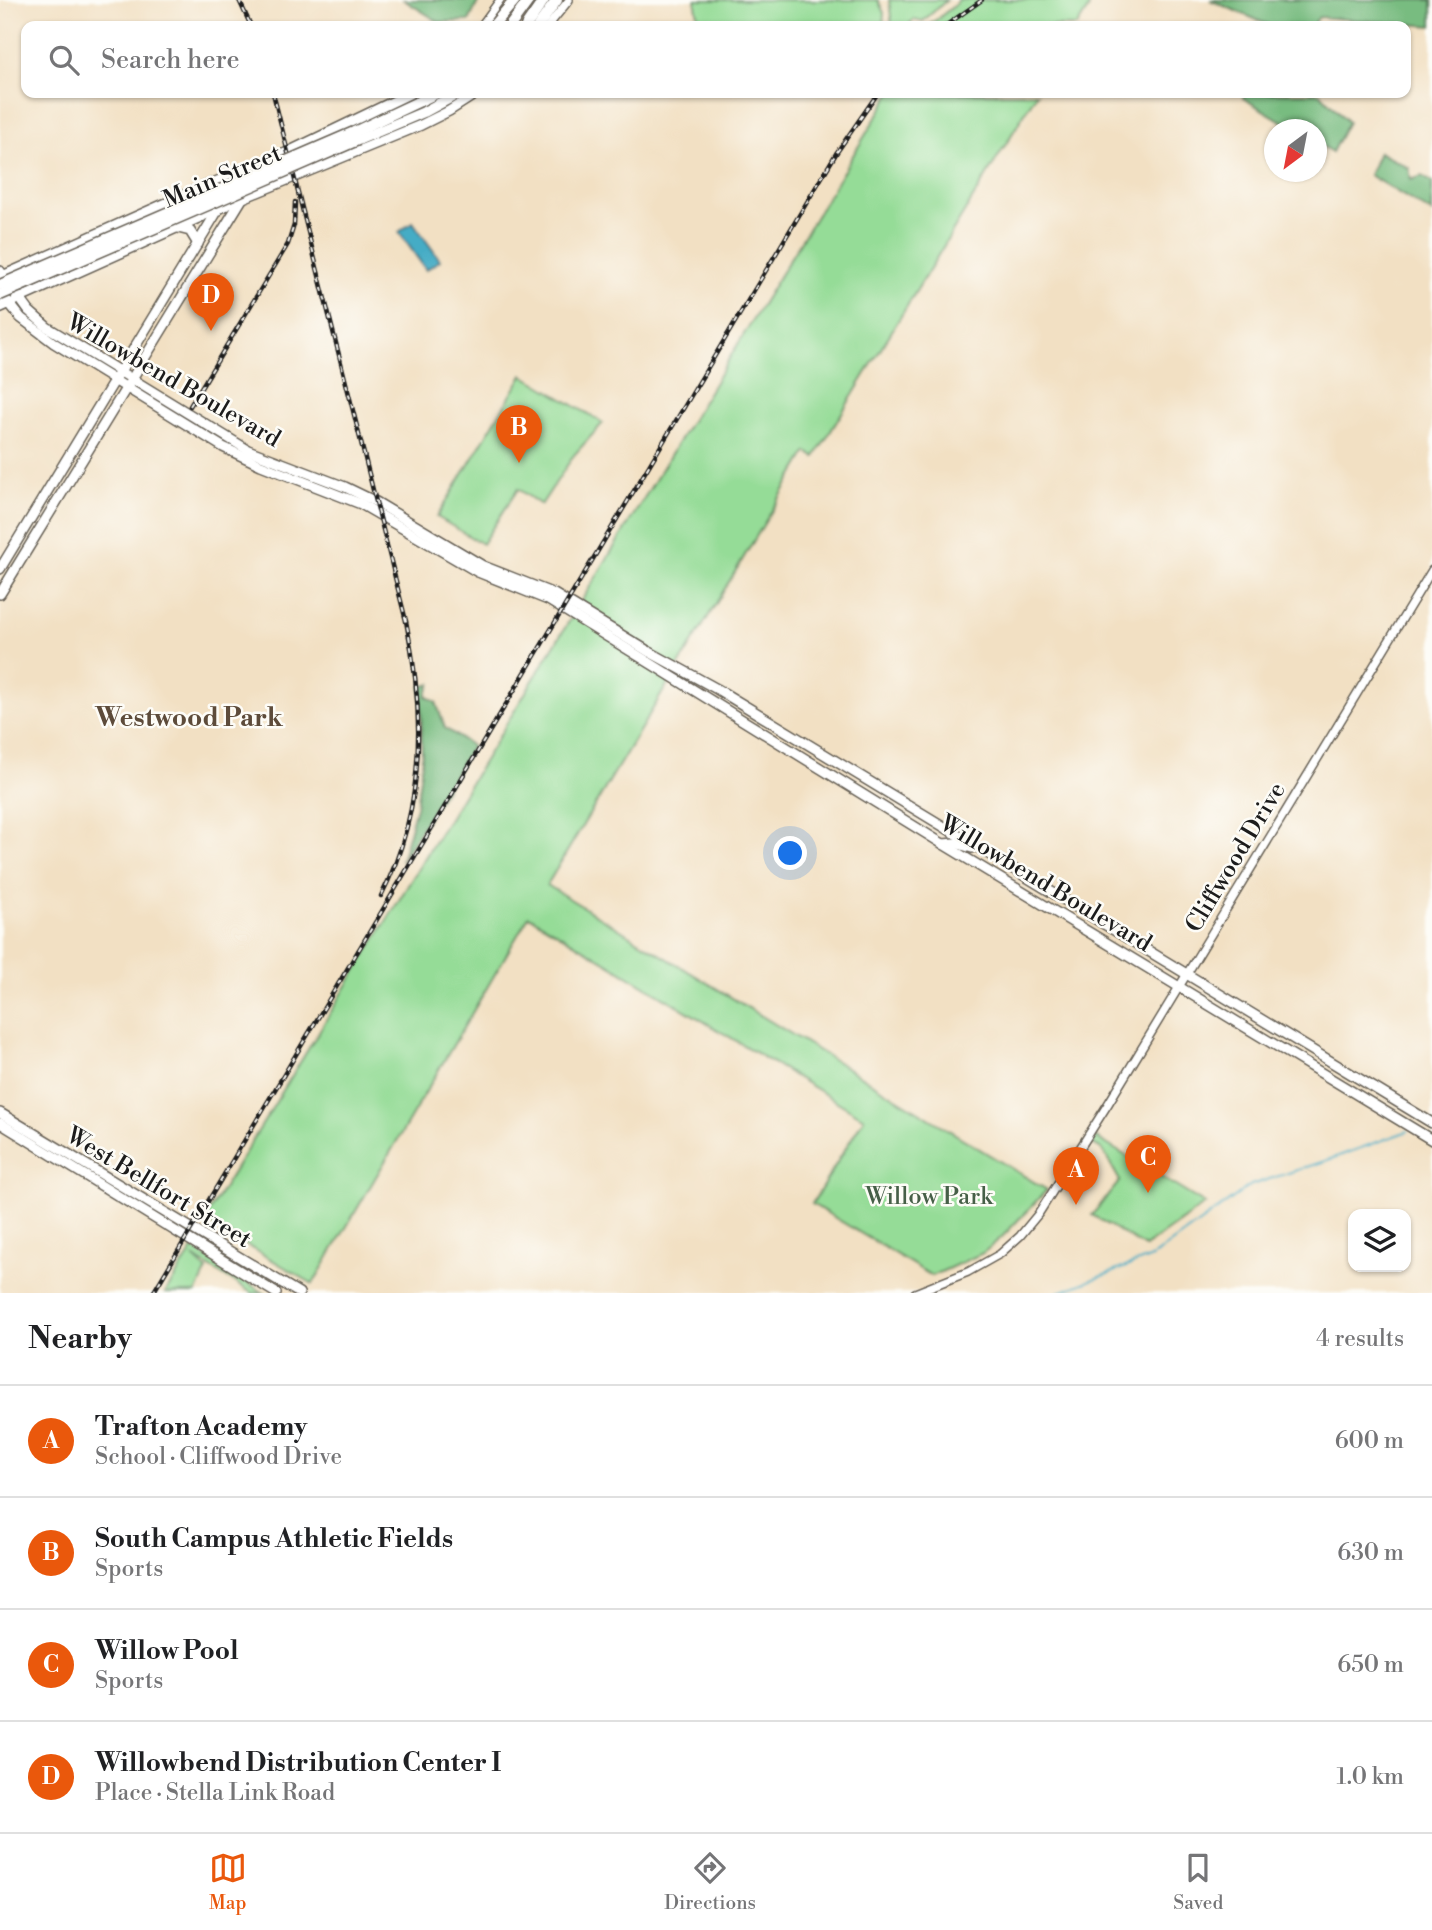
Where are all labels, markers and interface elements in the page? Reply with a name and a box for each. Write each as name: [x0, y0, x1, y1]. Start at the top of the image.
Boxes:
search box: [21, 21, 1411, 98]
icon: search: [45, 41, 83, 79]
text: Search here: [101, 44, 240, 76]
north arrow: [1264, 119, 1327, 182]
street label: Main Street: [159, 138, 287, 215]
pin: D: [188, 273, 234, 331]
street label: Willowbend Boulevard: [60, 307, 286, 455]
pin: B: [496, 405, 542, 463]
district label: Westwood Park: [94, 702, 284, 734]
street label: Cliffwood Drive: [1179, 777, 1292, 938]
street label: Willowbend Boulevard: [933, 808, 1157, 959]
your location: [773, 836, 807, 870]
street label: West Bellfort Street: [59, 1120, 257, 1255]
pin: C: [1125, 1135, 1171, 1193]
pin: A: [1053, 1147, 1099, 1205]
park label: Willow Park: [864, 1182, 994, 1212]
map controls: [1348, 1209, 1411, 1272]
button: layers: [1348, 1209, 1411, 1272]
text: Nearby: [28, 1320, 132, 1358]
text: 4 results: [1316, 1325, 1404, 1353]
text: Trafton Academy: [95, 1411, 307, 1443]
text: A: [43, 1427, 59, 1455]
text: 600 m: [1335, 1427, 1404, 1455]
text: School · Cliffwood Drive: [95, 1443, 342, 1471]
text: South Campus Athletic Fields: [95, 1523, 453, 1555]
text: B: [42, 1539, 60, 1567]
text: 630 m: [1337, 1539, 1404, 1567]
text: Sports: [95, 1555, 163, 1583]
text: Willow Pool: [95, 1635, 239, 1667]
text: C: [43, 1651, 59, 1679]
text: 650 m: [1337, 1651, 1404, 1679]
text: Sports: [95, 1667, 163, 1695]
text: Willowbend Distribution Center I: [95, 1747, 501, 1779]
text: D: [42, 1763, 60, 1791]
text: 1.0 km: [1336, 1763, 1404, 1791]
text: Place · Stella Link Road: [95, 1779, 335, 1807]
tab: Map: [209, 1849, 247, 1915]
tab: Directions: [664, 1849, 756, 1915]
tab: Saved: [1173, 1849, 1223, 1915]

